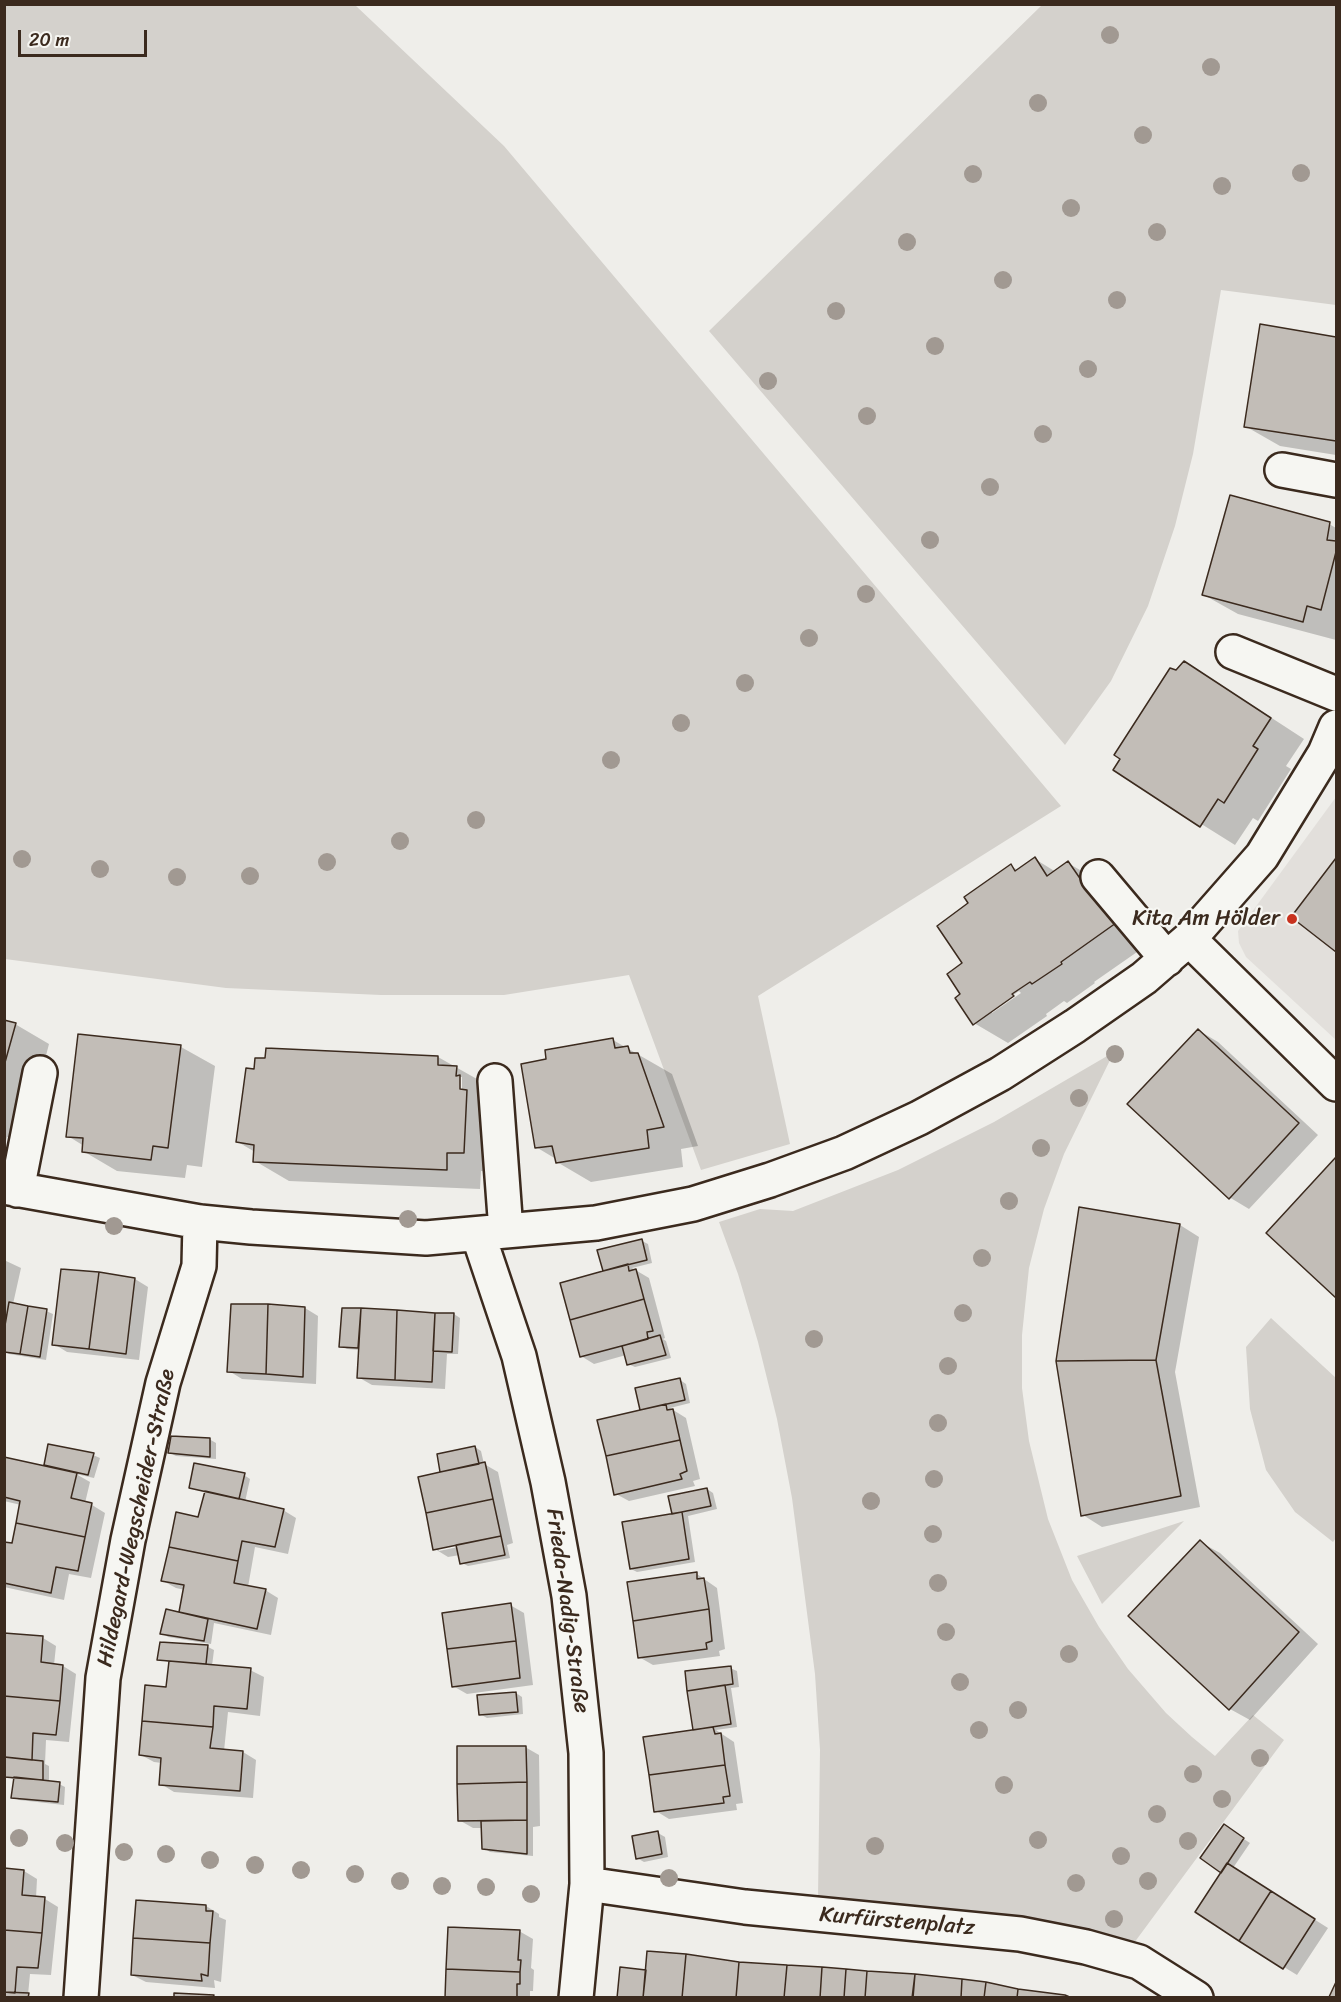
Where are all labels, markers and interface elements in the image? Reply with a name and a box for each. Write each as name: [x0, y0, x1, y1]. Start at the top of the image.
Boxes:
scale bar: [21, 18, 150, 56]
text: 20 m: [29, 24, 69, 56]
place label: Kita Am Hölder: [1132, 906, 1280, 932]
marker: Kita Am Hölder: [1285, 912, 1299, 926]
street label: Hildegard-Wegscheider-Straße: [93, 1367, 181, 1669]
street label: Frieda-Nadig-Straße: [540, 1507, 594, 1715]
street label: Kurfürstenplatz: [818, 1902, 976, 1942]

